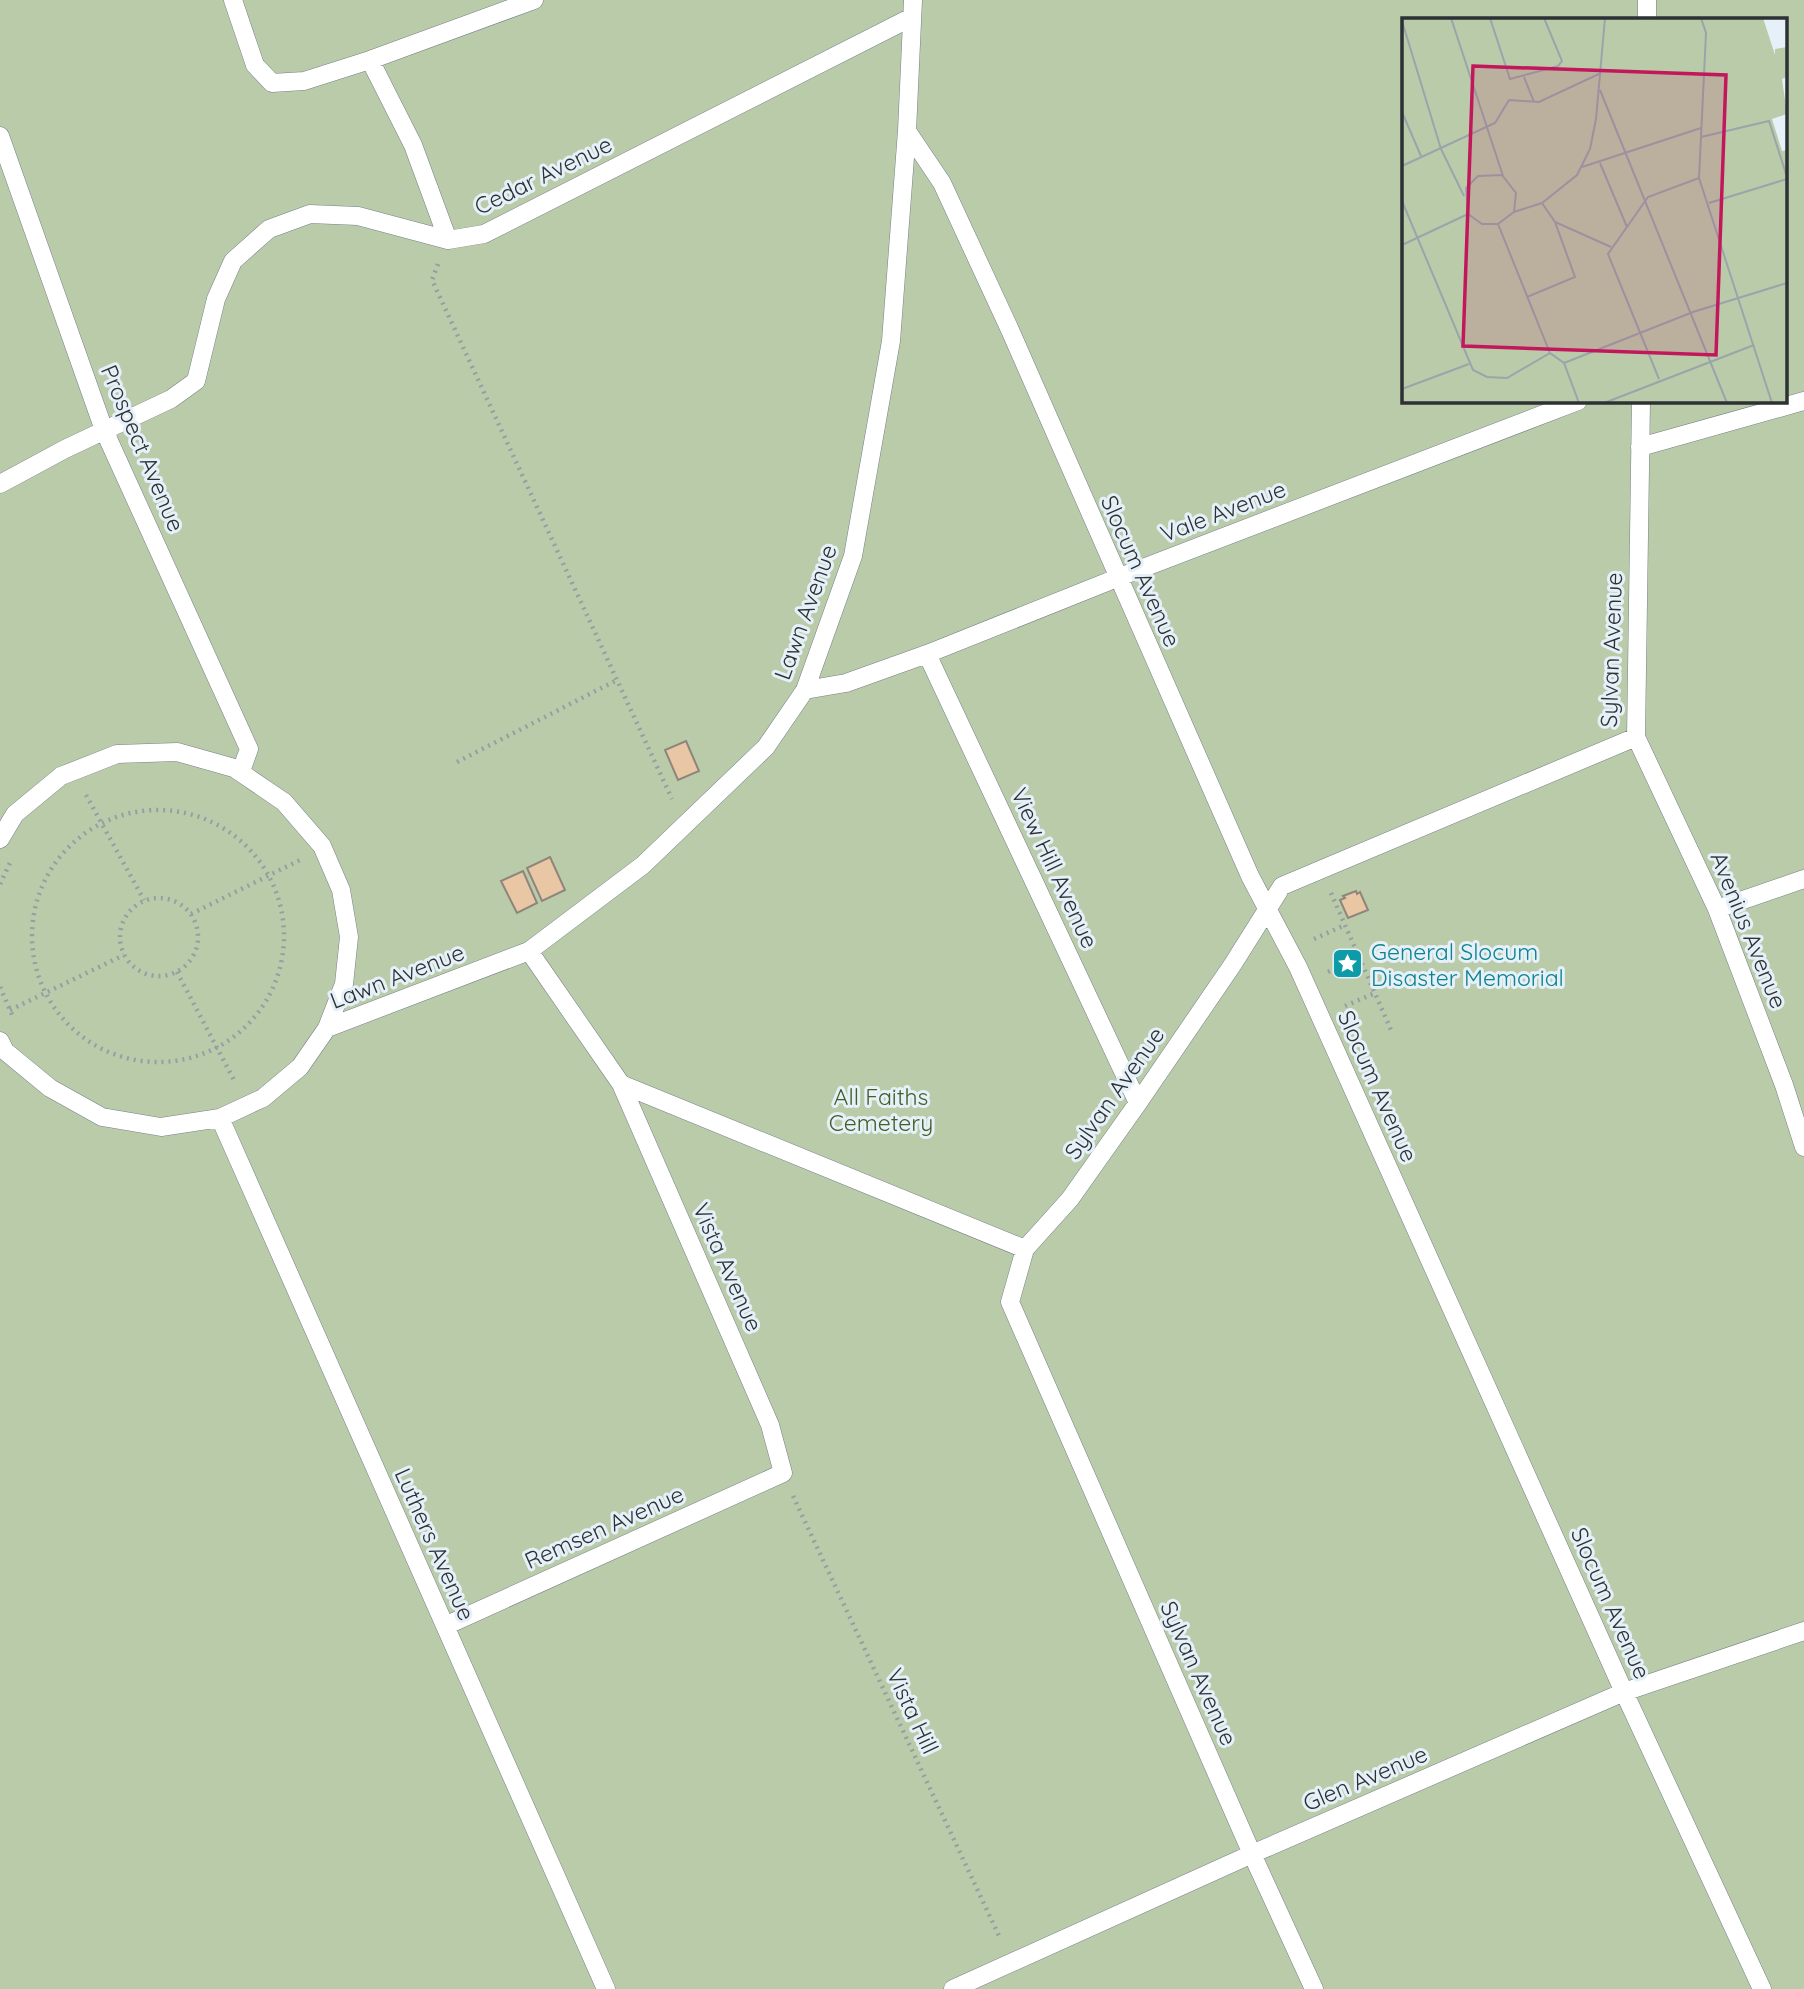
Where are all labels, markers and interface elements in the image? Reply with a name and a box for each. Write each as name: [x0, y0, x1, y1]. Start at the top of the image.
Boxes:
inset map: [1402, 18, 1786, 402]
street label: Cedar Avenue: [469, 129, 617, 221]
street label: Prospect Avenue: [95, 360, 191, 536]
street label: Vale Avenue: [1156, 474, 1290, 548]
street label: Slocum Avenue: [1095, 491, 1187, 651]
street label: Lawn Avenue: [767, 541, 843, 683]
street label: Sylvan Avenue: [1594, 572, 1628, 728]
street label: View Hill Avenue: [1005, 783, 1105, 953]
street label: Avenius Avenue: [1704, 847, 1794, 1013]
street label: Lawn Avenue: [326, 937, 468, 1015]
place label: General Slocum Disaster Memorial: [1371, 937, 1564, 992]
place icon: General Slocum Disaster Memorial: [1331, 947, 1365, 981]
street label: Slocum Avenue: [1332, 1006, 1424, 1166]
street label: Sylvan Avenue: [1058, 1021, 1170, 1165]
park label: All Faiths Cemetery: [829, 1082, 933, 1137]
street label: Vista Avenue: [687, 1198, 769, 1336]
street label: Luthers Avenue: [388, 1463, 482, 1625]
street label: Remsen Avenue: [520, 1479, 688, 1575]
street label: Slocum Avenue: [1565, 1523, 1657, 1683]
street label: Sylvan Avenue: [1154, 1596, 1244, 1750]
street label: Vista Hill: [881, 1664, 945, 1758]
street label: Glen Avenue: [1298, 1739, 1432, 1817]

